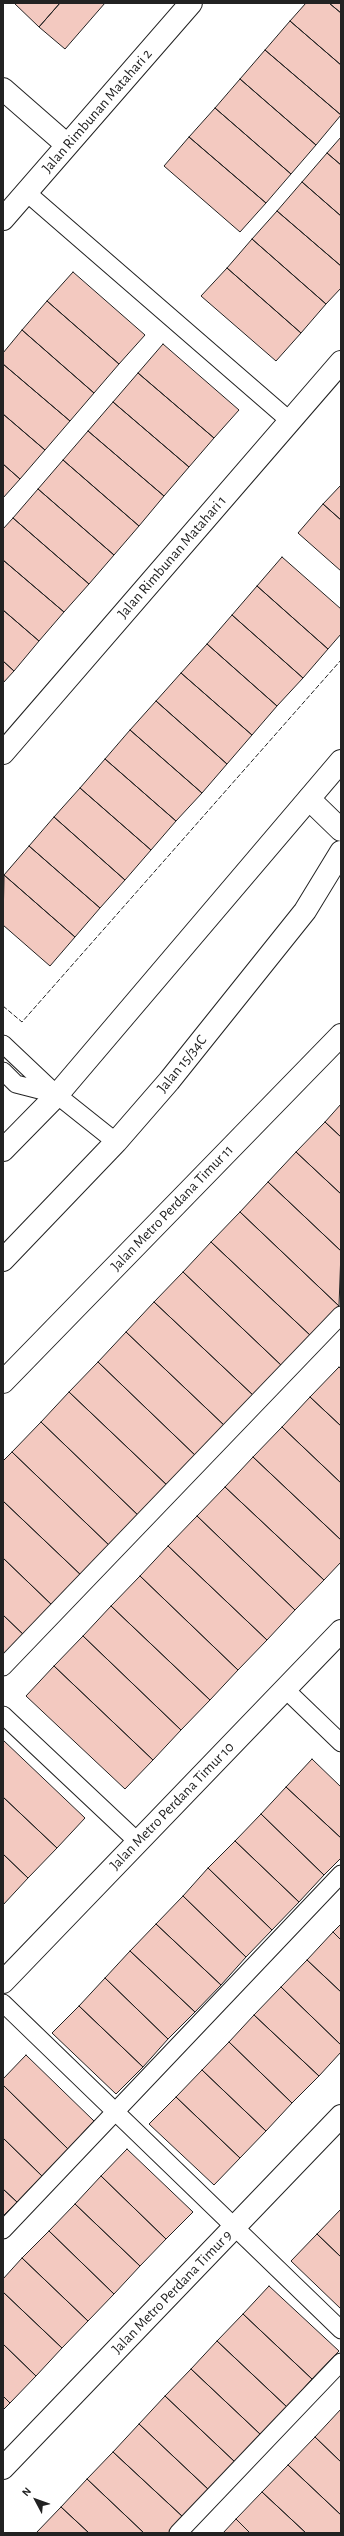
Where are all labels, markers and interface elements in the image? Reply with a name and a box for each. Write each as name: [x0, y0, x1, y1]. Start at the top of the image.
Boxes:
street label: Jalan Rimbunan Matahari 2: [38, 45, 156, 177]
street label: Jalan Rimbunan Matahari 1: [114, 492, 230, 622]
street label: Jalan 15/34C: [153, 1032, 211, 1096]
street label: Jalan Metro Perdana Timur 11: [107, 1141, 237, 1275]
street label: Jalan Metro Perdana Timur 10: [106, 1738, 238, 1874]
street label: Jalan Metro Perdana Timur 9: [108, 2226, 236, 2358]
north arrow: [16, 2480, 56, 2520]
text: N: [20, 2485, 33, 2498]

